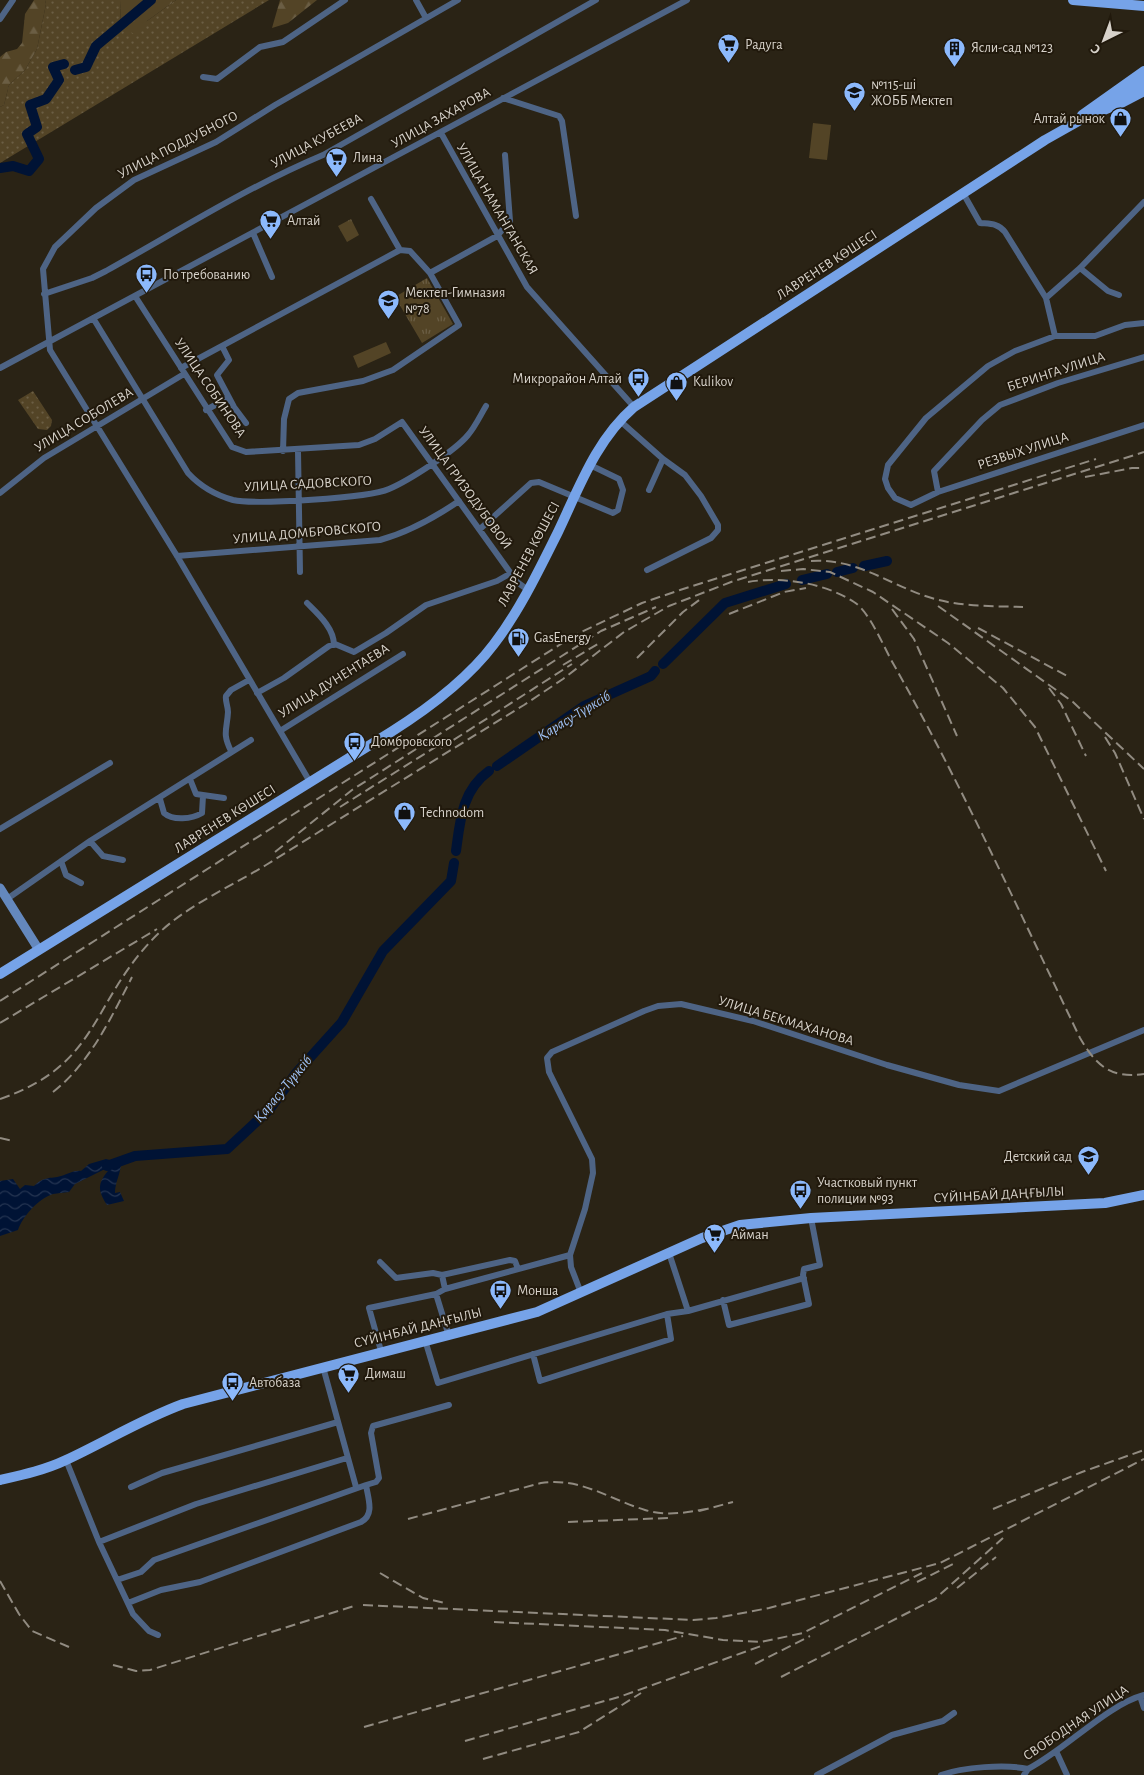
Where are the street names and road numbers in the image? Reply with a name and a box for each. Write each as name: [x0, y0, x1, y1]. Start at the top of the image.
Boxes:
street label: УЛИЦА ЗАХАРОВА: [389, 85, 493, 151]
street label: УЛИЦА ПОДДУБНОГО: [116, 109, 240, 181]
street label: УЛИЦА КУБЕЕВА: [269, 111, 365, 171]
street label: УЛИЦА НАМАНГАНСКАЯ: [454, 141, 540, 277]
street label: ЛАВРЕНЕВ КӨШЕСІ: [774, 227, 880, 303]
street label: УЛИЦА СОБИНОВА: [172, 336, 248, 440]
street label: БЕРИНГА УЛИЦА: [1005, 350, 1107, 394]
street label: УЛИЦА СОБОЛЕВА: [32, 385, 136, 455]
street label: УЛИЦА ГРИЗОДУБОВОЙ: [416, 424, 515, 552]
street label: РЕЗВЫХ УЛИЦА: [976, 430, 1070, 472]
street label: УЛИЦА САДОВСКОГО: [244, 474, 372, 494]
street label: ЛАВРЕНЕВ КӨШЕСІ: [495, 499, 563, 609]
street label: УЛИЦА ДОМБРОВСКОГО: [232, 520, 382, 546]
street label: УЛИЦА ДУНЕНТАЕВА: [276, 641, 392, 721]
street label: ЛАВРЕНЕВ КӨШЕСІ: [172, 782, 278, 856]
street label: УЛИЦА БЕКМАХАНОВА: [717, 994, 855, 1048]
street label: СҮЙІНБАЙ ДАҢҒЫЛЫ: [933, 1184, 1065, 1205]
street label: СҮЙІНБАЙ ДАҢҒЫЛЫ: [352, 1304, 483, 1351]
street label: СВОБОДНАЯ УЛИЦА: [1021, 1683, 1131, 1763]

